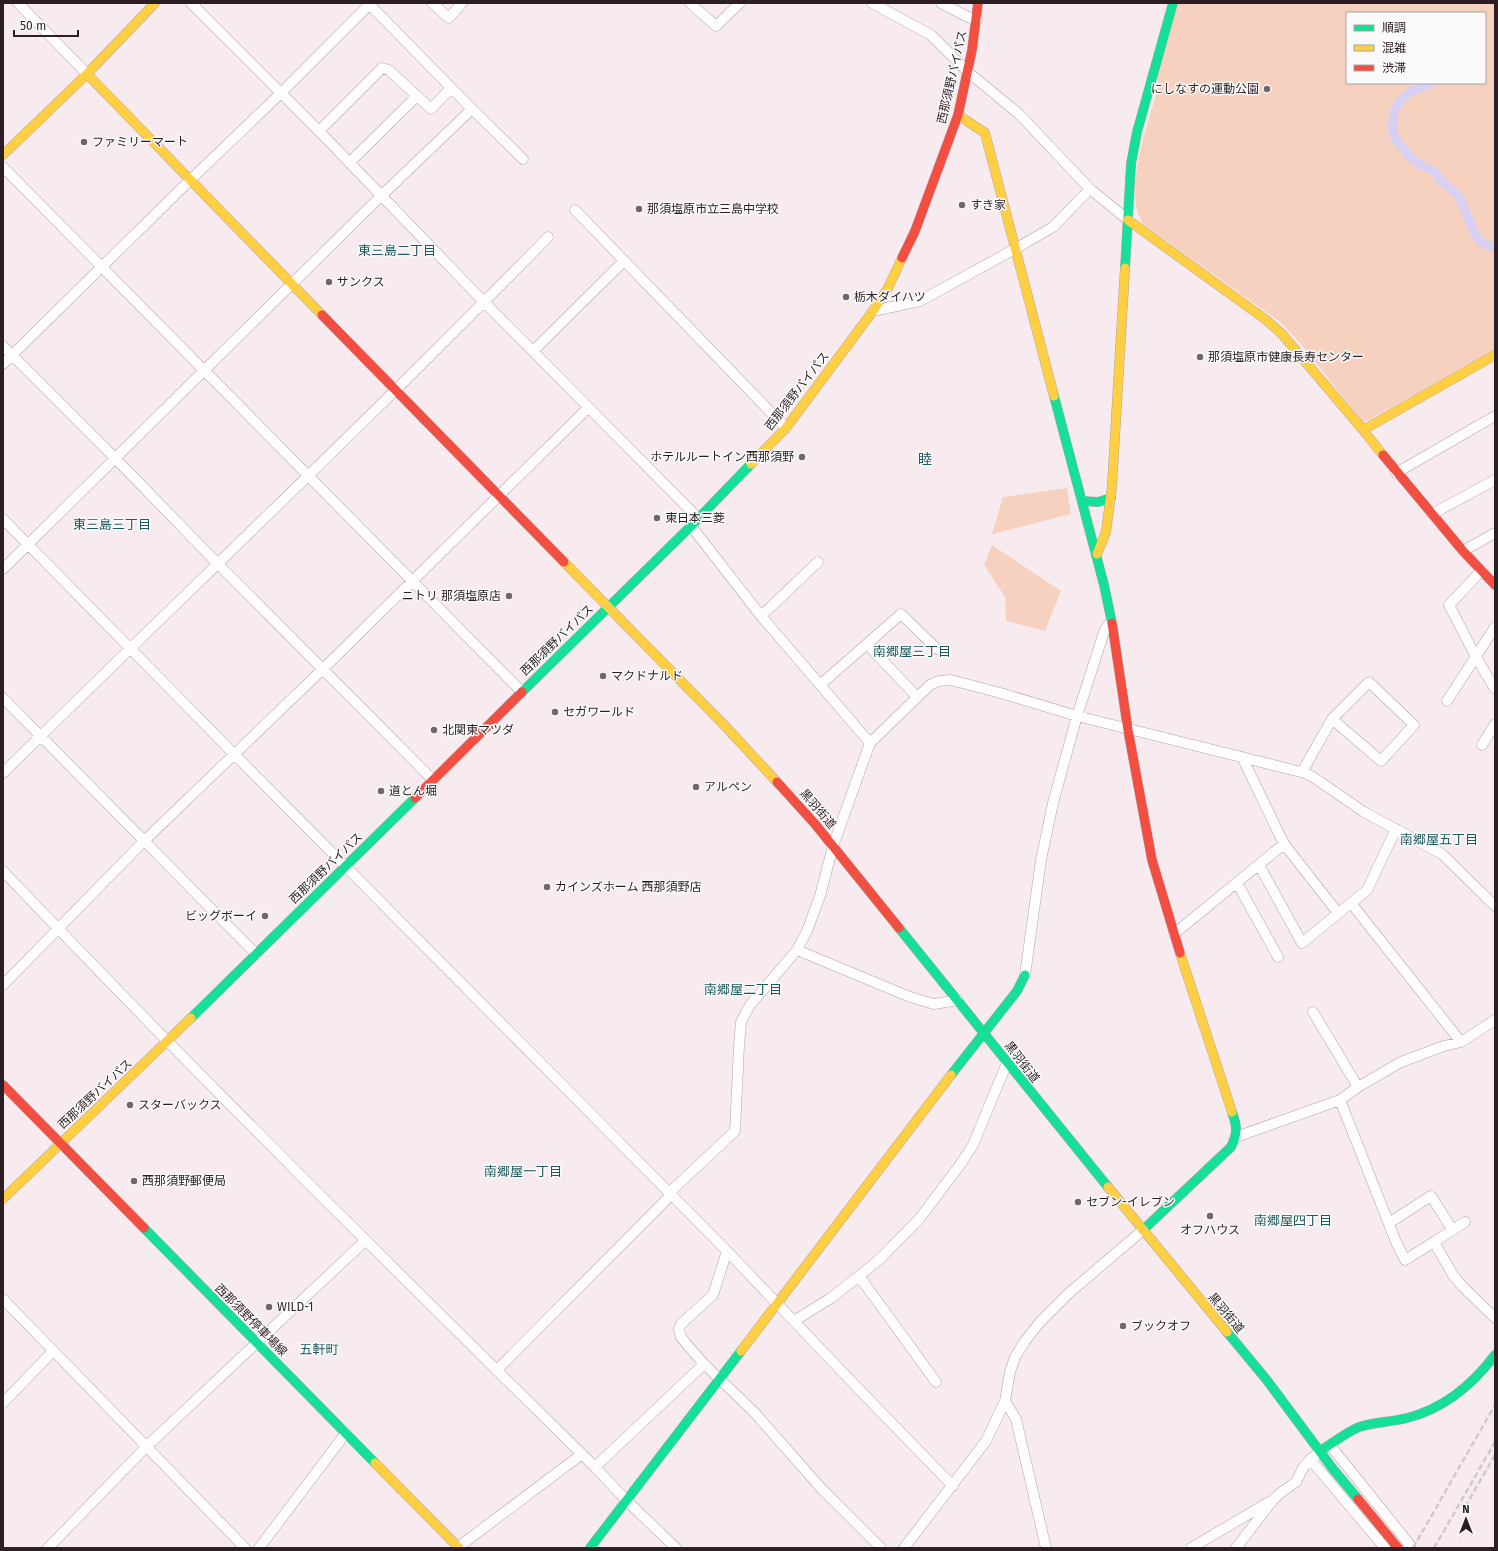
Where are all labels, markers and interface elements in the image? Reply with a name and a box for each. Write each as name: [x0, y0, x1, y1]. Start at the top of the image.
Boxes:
scale bar: [14, 12, 78, 38]
legend: [1346, 12, 1486, 84]
text: 50 m: [20, 19, 46, 33]
text: 順調: [1382, 21, 1406, 35]
street label: 西那須野バイパス: [934, 29, 970, 125]
text: 混雑: [1382, 41, 1406, 55]
text: 渋滞: [1382, 61, 1406, 75]
place label: にしなすの運動公園: [1151, 82, 1259, 96]
marker: にしなすの運動公園: [1262, 84, 1272, 94]
place label: ファミリーマート: [92, 135, 188, 149]
marker: ファミリーマート: [79, 137, 89, 147]
place label: すき家: [970, 198, 1006, 212]
marker: すき家: [957, 200, 967, 210]
place label: 那須塩原市立三島中学校: [647, 202, 779, 216]
marker: 那須塩原市立三島中学校: [634, 204, 644, 214]
district label: 東三島二丁目: [358, 243, 436, 258]
place label: サンクス: [337, 275, 385, 289]
marker: サンクス: [324, 277, 334, 287]
place label: 栃木ダイハツ: [854, 290, 926, 304]
marker: 栃木ダイハツ: [841, 292, 851, 302]
street label: 西那須野バイパス: [762, 349, 832, 433]
place label: 那須塩原市健康長寿センター: [1208, 350, 1364, 364]
marker: 那須塩原市健康長寿センター: [1195, 352, 1205, 362]
place label: ホテルルートイン西那須野: [650, 450, 794, 464]
district label: 睦: [918, 451, 932, 468]
marker: ホテルルートイン西那須野: [797, 452, 807, 462]
place label: 東日本三菱: [665, 511, 725, 525]
marker: 東日本三菱: [652, 513, 662, 523]
district label: 東三島三丁目: [73, 517, 151, 532]
place label: ニトリ 那須塩原店: [402, 589, 501, 603]
marker: ニトリ 那須塩原店: [504, 591, 514, 601]
street label: 西那須野バイパス: [518, 602, 596, 678]
district label: 南郷屋三丁目: [873, 644, 951, 659]
place label: マクドナルド: [611, 669, 683, 683]
marker: マクドナルド: [598, 671, 608, 681]
place label: セガワールド: [563, 705, 635, 719]
marker: セガワールド: [550, 707, 560, 717]
place label: 北関東マツダ: [442, 723, 514, 737]
marker: 北関東マツダ: [429, 725, 439, 735]
place label: アルペン: [704, 780, 752, 794]
marker: アルペン: [691, 782, 701, 792]
place label: 道とん堀: [389, 784, 437, 798]
marker: 道とん堀: [376, 786, 386, 796]
street label: 黒羽街道: [797, 786, 839, 832]
street label: 西那須野バイパス: [287, 830, 365, 906]
district label: 南郷屋五丁目: [1400, 832, 1478, 847]
place label: カインズホーム 西那須野店: [555, 880, 702, 894]
marker: カインズホーム 西那須野店: [542, 882, 552, 892]
place label: ビッグボーイ: [185, 909, 257, 923]
marker: ビッグボーイ: [260, 911, 270, 921]
district label: 南郷屋二丁目: [704, 982, 782, 997]
street label: 黒羽街道: [1002, 1039, 1042, 1085]
street label: 西那須野バイパス: [55, 1056, 135, 1132]
place label: スターバックス: [138, 1098, 222, 1112]
marker: スターバックス: [125, 1100, 135, 1110]
district label: 南郷屋一丁目: [484, 1164, 562, 1179]
place label: 西那須野郵便局: [142, 1174, 226, 1188]
marker: 西那須野郵便局: [129, 1176, 139, 1186]
place label: セブン-イレブン: [1086, 1195, 1175, 1209]
marker: セブン-イレブン: [1073, 1197, 1083, 1207]
marker: オフハウス: [1205, 1211, 1215, 1221]
district label: 南郷屋四丁目: [1254, 1213, 1332, 1228]
place label: オフハウス: [1180, 1223, 1240, 1237]
street label: 西那須野停車場線: [212, 1281, 290, 1359]
street label: 黒羽街道: [1205, 1290, 1247, 1336]
place label: WILD-1: [277, 1300, 313, 1314]
marker: WILD-1: [264, 1302, 274, 1312]
place label: ブックオフ: [1131, 1319, 1191, 1333]
marker: ブックオフ: [1118, 1321, 1128, 1331]
district label: 五軒町: [299, 1342, 339, 1357]
north arrow: [1446, 1499, 1486, 1539]
text: N: [1462, 1503, 1470, 1516]

